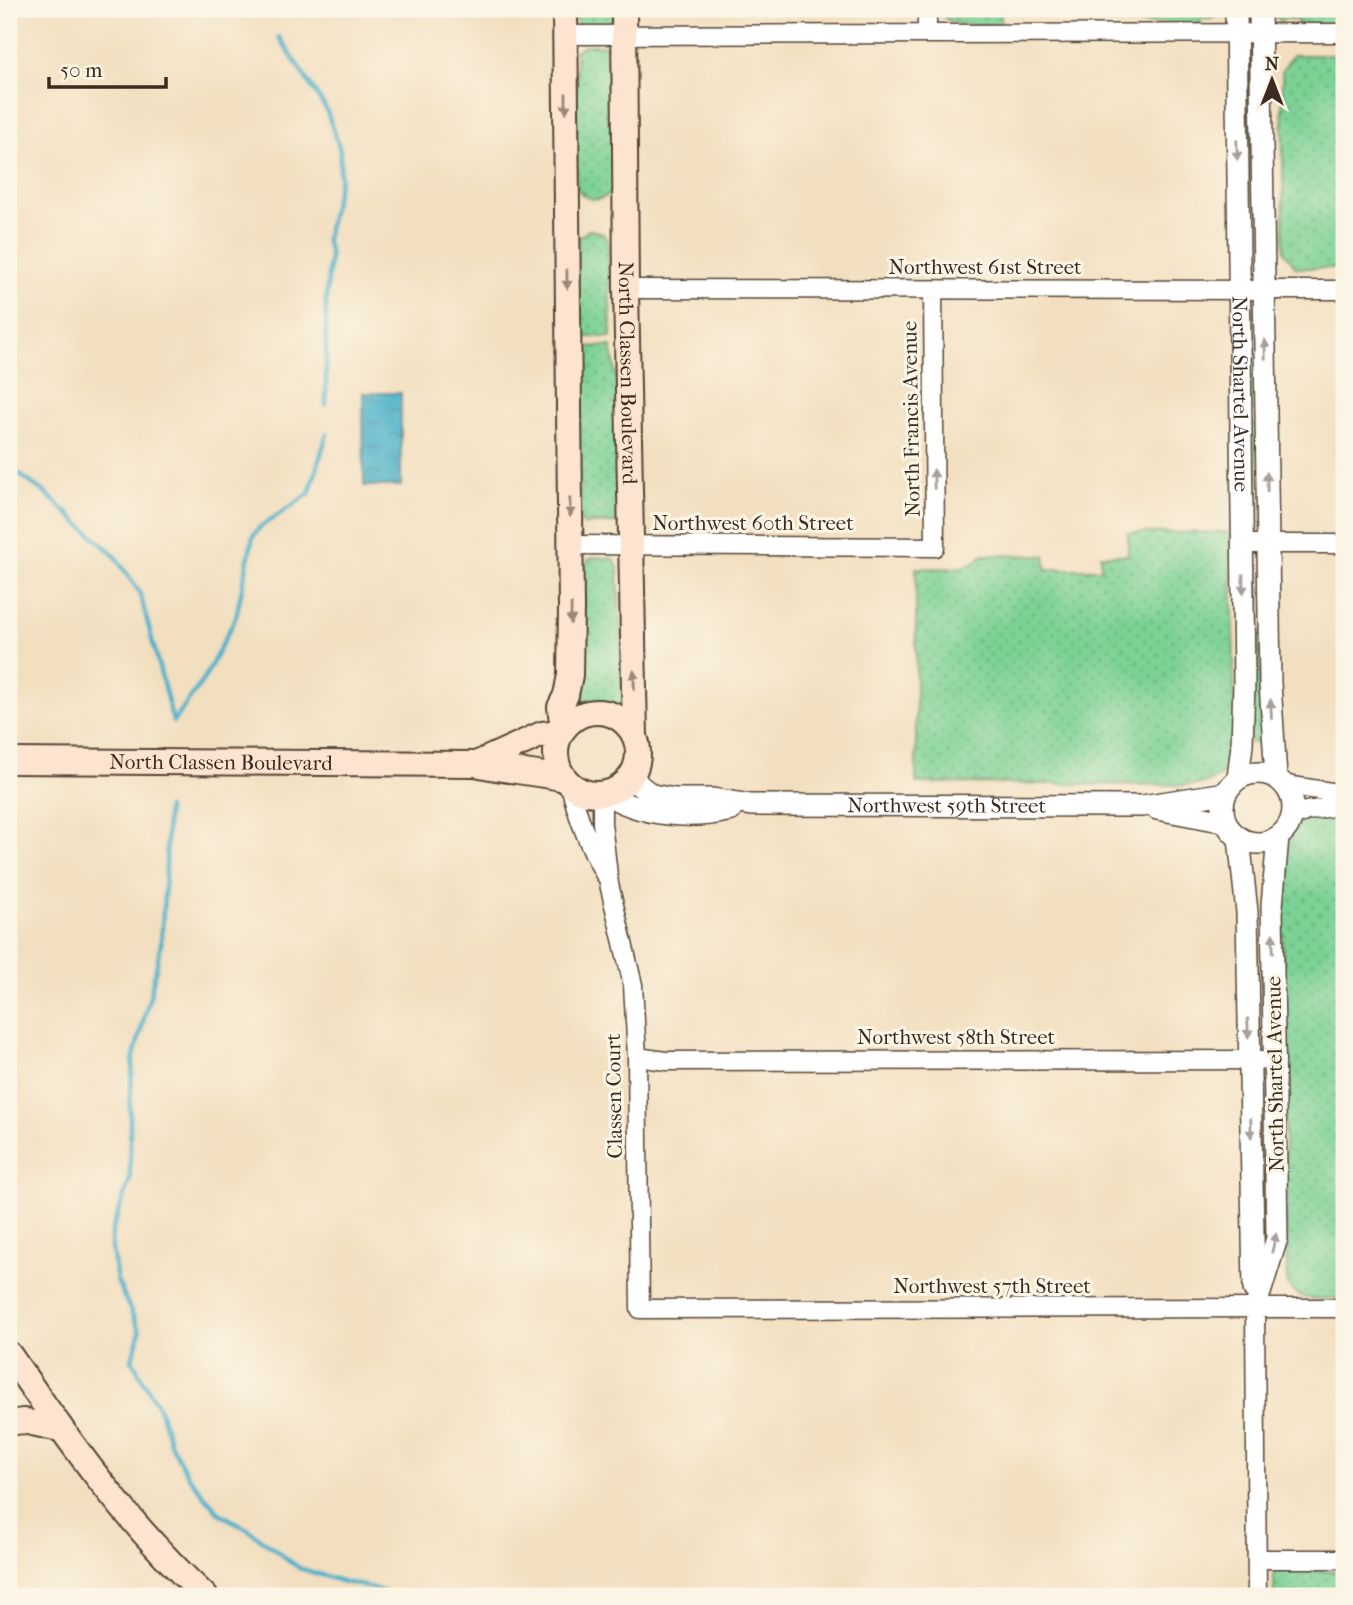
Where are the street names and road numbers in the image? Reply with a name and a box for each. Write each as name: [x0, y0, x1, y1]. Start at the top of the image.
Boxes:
street label: Northwest 61st Street: [888, 255, 1082, 279]
street label: North Classen Boulevard: [614, 261, 642, 485]
street label: North Shartel Avenue: [1227, 296, 1254, 492]
street label: North Francis Avenue: [897, 321, 925, 517]
street label: Northwest 60th Street: [652, 511, 854, 535]
street label: North Classen Boulevard: [109, 750, 333, 775]
street label: Northwest 59th Street: [847, 793, 1046, 818]
street label: North Shartel Avenue: [1261, 976, 1289, 1172]
street label: Northwest 58th Street: [857, 1025, 1056, 1049]
street label: Classen Court: [601, 1033, 627, 1159]
street label: Northwest 57th Street: [893, 1274, 1091, 1298]

